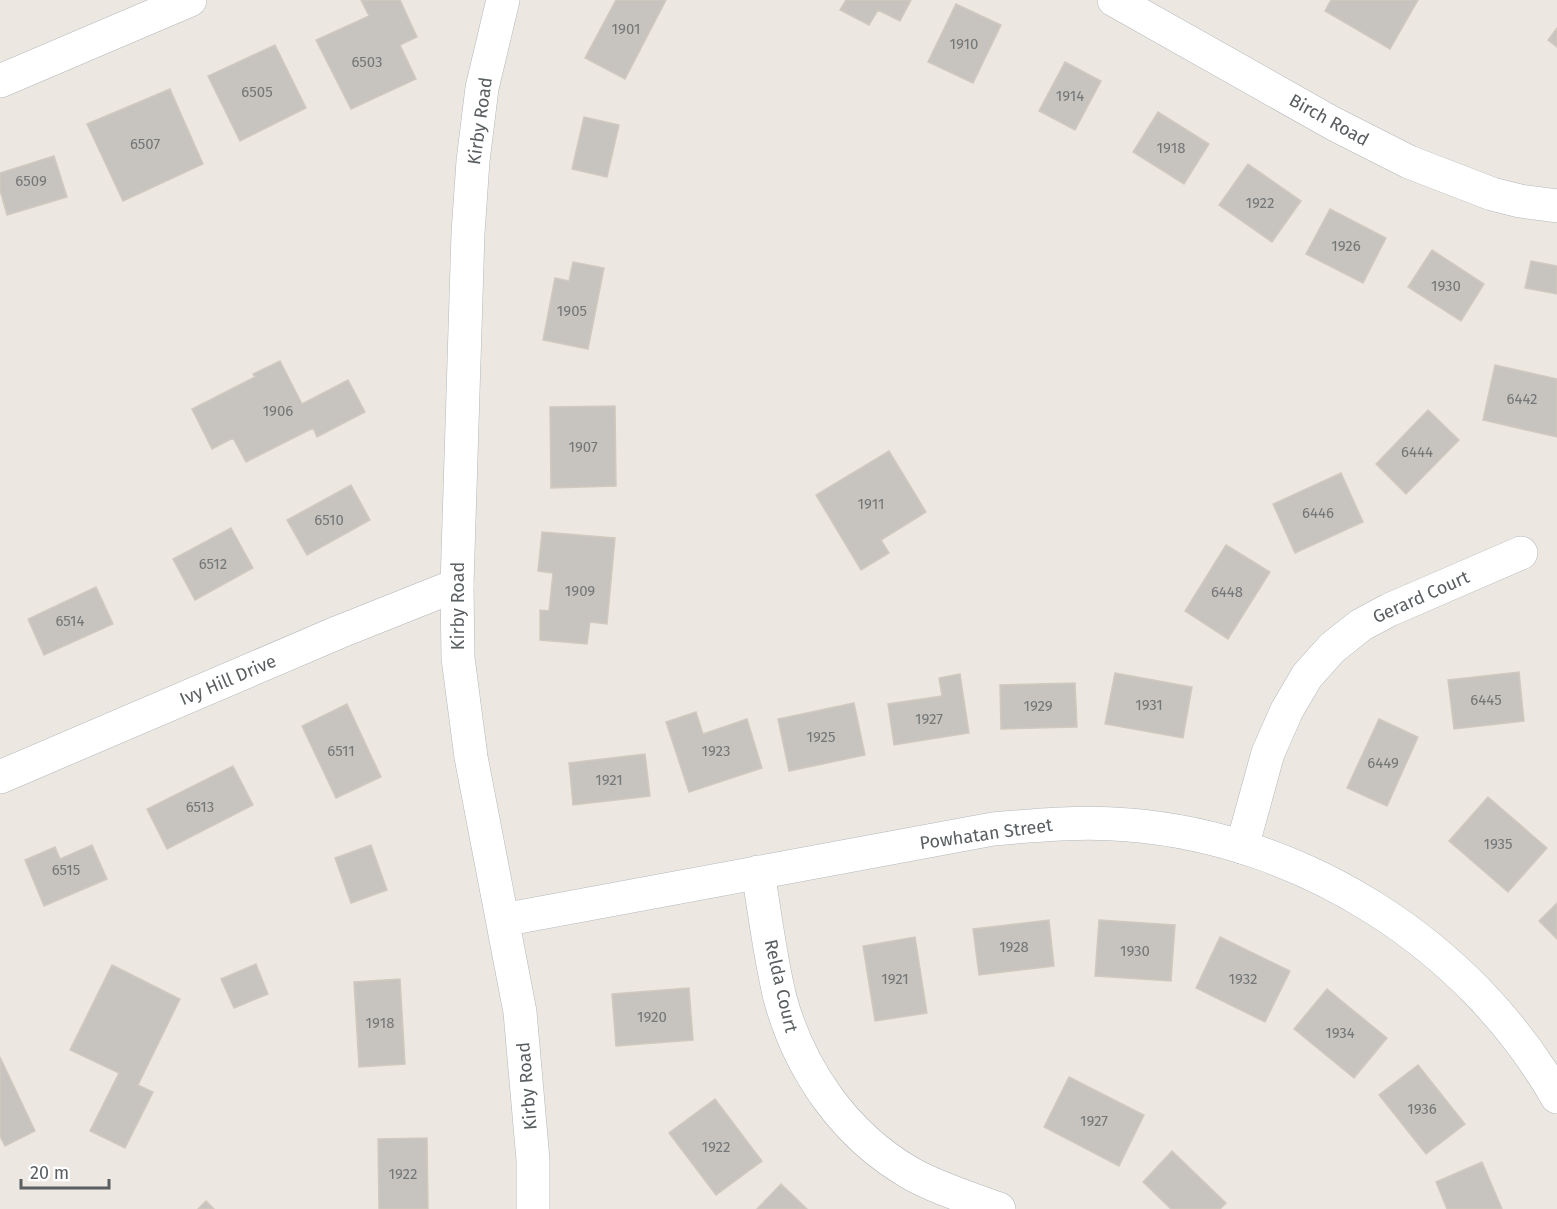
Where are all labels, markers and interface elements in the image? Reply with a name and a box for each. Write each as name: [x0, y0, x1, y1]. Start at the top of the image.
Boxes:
house number: 1901: [612, 20, 640, 38]
house number: 1910: [950, 35, 978, 53]
house number: 6503: [351, 53, 383, 71]
street label: Kirby Road: [463, 76, 497, 166]
house number: 6505: [241, 83, 273, 101]
house number: 1914: [1056, 87, 1084, 105]
street label: Birch Road: [1285, 89, 1373, 151]
house number: 6507: [130, 135, 160, 153]
house number: 1918: [1157, 139, 1185, 157]
house number: 6509: [15, 172, 47, 190]
house number: 1922: [1246, 194, 1274, 212]
house number: 1926: [1331, 237, 1361, 255]
house number: 1930: [1431, 277, 1461, 295]
house number: 1905: [557, 302, 587, 320]
house number: 6442: [1506, 390, 1538, 408]
house number: 1906: [263, 402, 293, 420]
house number: 1907: [568, 438, 598, 456]
house number: 6444: [1401, 443, 1433, 461]
house number: 1911: [858, 495, 884, 513]
house number: 6446: [1302, 504, 1334, 522]
house number: 6510: [314, 511, 344, 529]
house number: 6512: [199, 555, 227, 573]
street label: Kirby Road: [447, 562, 469, 650]
street label: Gerard Court: [1369, 566, 1473, 628]
house number: 1909: [565, 582, 595, 600]
house number: 6448: [1211, 583, 1243, 601]
house number: 6514: [55, 612, 85, 630]
street label: Ivy Hill Drive: [176, 650, 280, 710]
house number: 6445: [1470, 691, 1502, 709]
house number: 1931: [1135, 696, 1163, 714]
house number: 1929: [1023, 697, 1053, 715]
house number: 1927: [915, 710, 943, 728]
house number: 1925: [807, 728, 835, 746]
house number: 6511: [327, 742, 355, 760]
house number: 1923: [702, 742, 730, 760]
house number: 6449: [1367, 754, 1399, 772]
house number: 1921: [595, 771, 623, 789]
house number: 6513: [186, 798, 214, 816]
street label: Powhatan Street: [918, 814, 1054, 854]
house number: 1935: [1483, 835, 1513, 853]
house number: 6515: [52, 861, 80, 879]
street label: Relda Court: [760, 937, 803, 1035]
house number: 1928: [999, 938, 1029, 956]
house number: 1930: [1120, 942, 1150, 960]
house number: 1921: [881, 970, 909, 988]
house number: 1932: [1229, 970, 1257, 988]
house number: 1920: [637, 1008, 667, 1026]
house number: 1918: [366, 1014, 394, 1032]
house number: 1934: [1325, 1024, 1355, 1042]
street label: Kirby Road: [512, 1041, 542, 1131]
house number: 1936: [1407, 1100, 1437, 1118]
house number: 1927: [1080, 1112, 1108, 1130]
house number: 1922: [702, 1138, 730, 1156]
scale bar: [21, 1152, 110, 1190]
text: 20 m: [30, 1162, 69, 1184]
house number: 1922: [389, 1165, 417, 1183]

